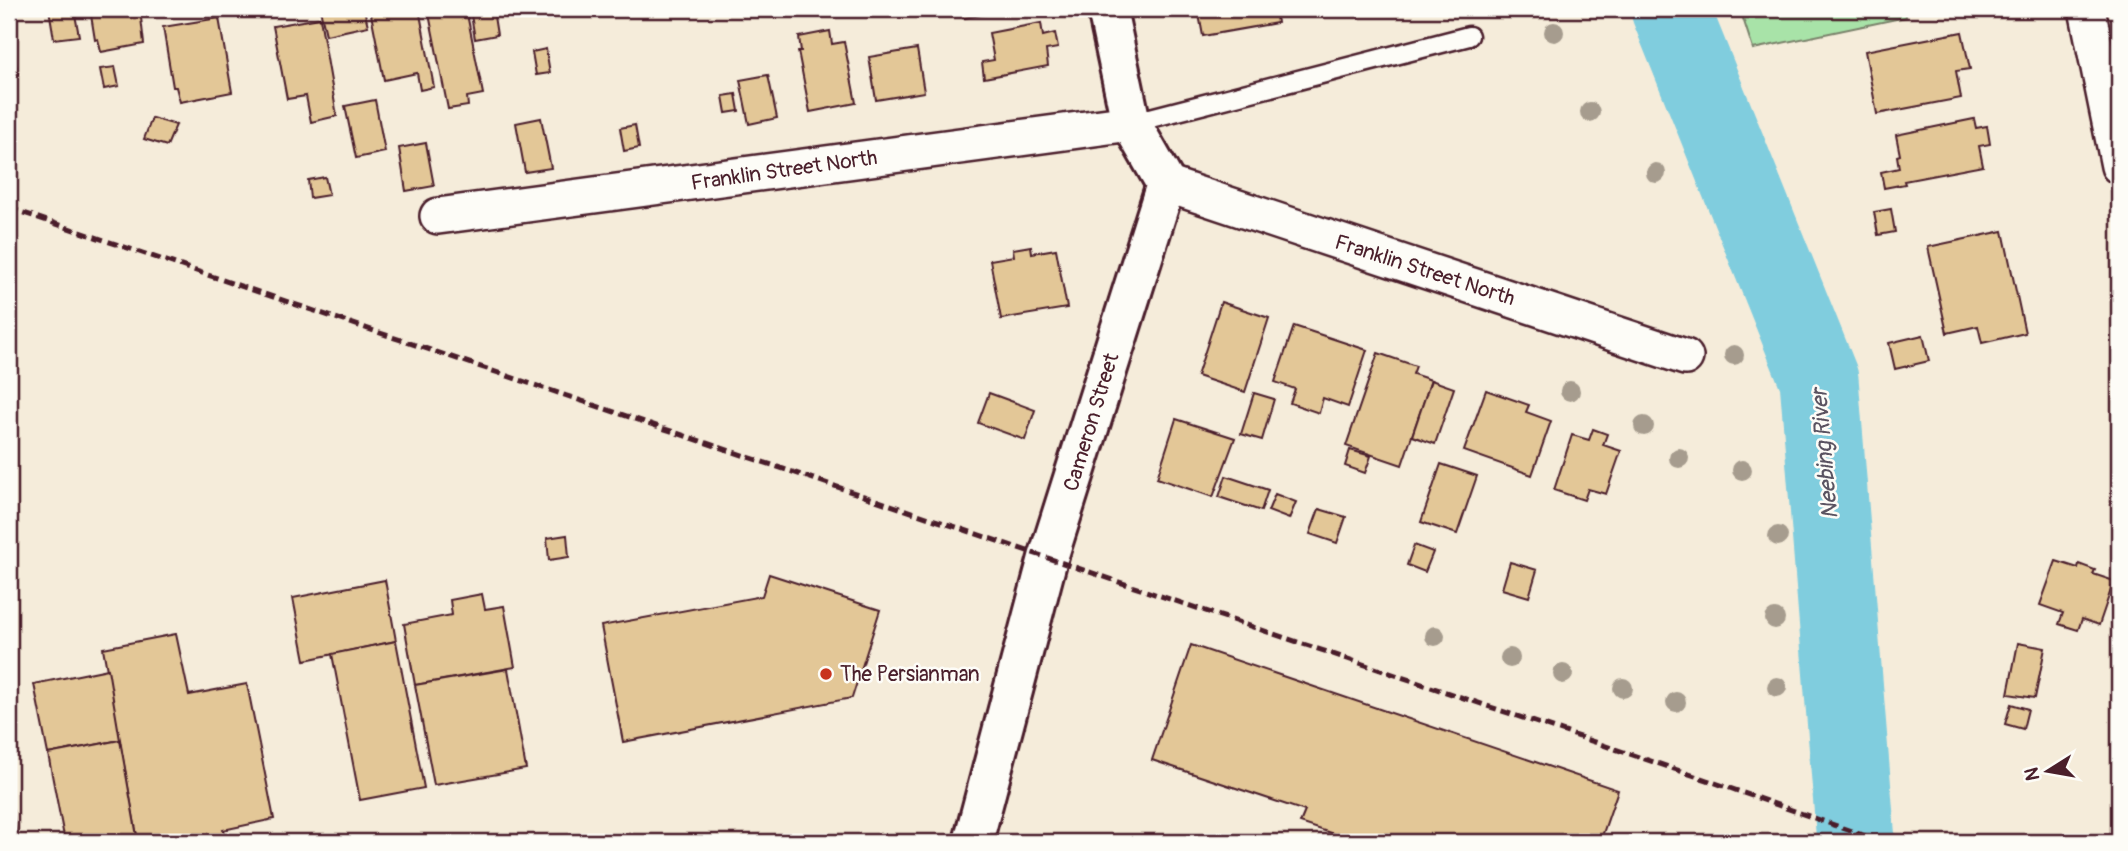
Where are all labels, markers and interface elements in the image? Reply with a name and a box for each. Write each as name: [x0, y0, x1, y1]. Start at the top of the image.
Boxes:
street label: Franklin Street North: [689, 144, 879, 197]
street label: Franklin Street North: [1331, 229, 1518, 312]
street label: Cameron Street: [1058, 349, 1125, 495]
water label: Neebing River: [1804, 385, 1845, 520]
place label: The Persianman: [840, 661, 980, 688]
marker: The Persianman: [818, 666, 834, 682]
north arrow: [2012, 736, 2082, 806]
text: N: [2019, 765, 2045, 783]

